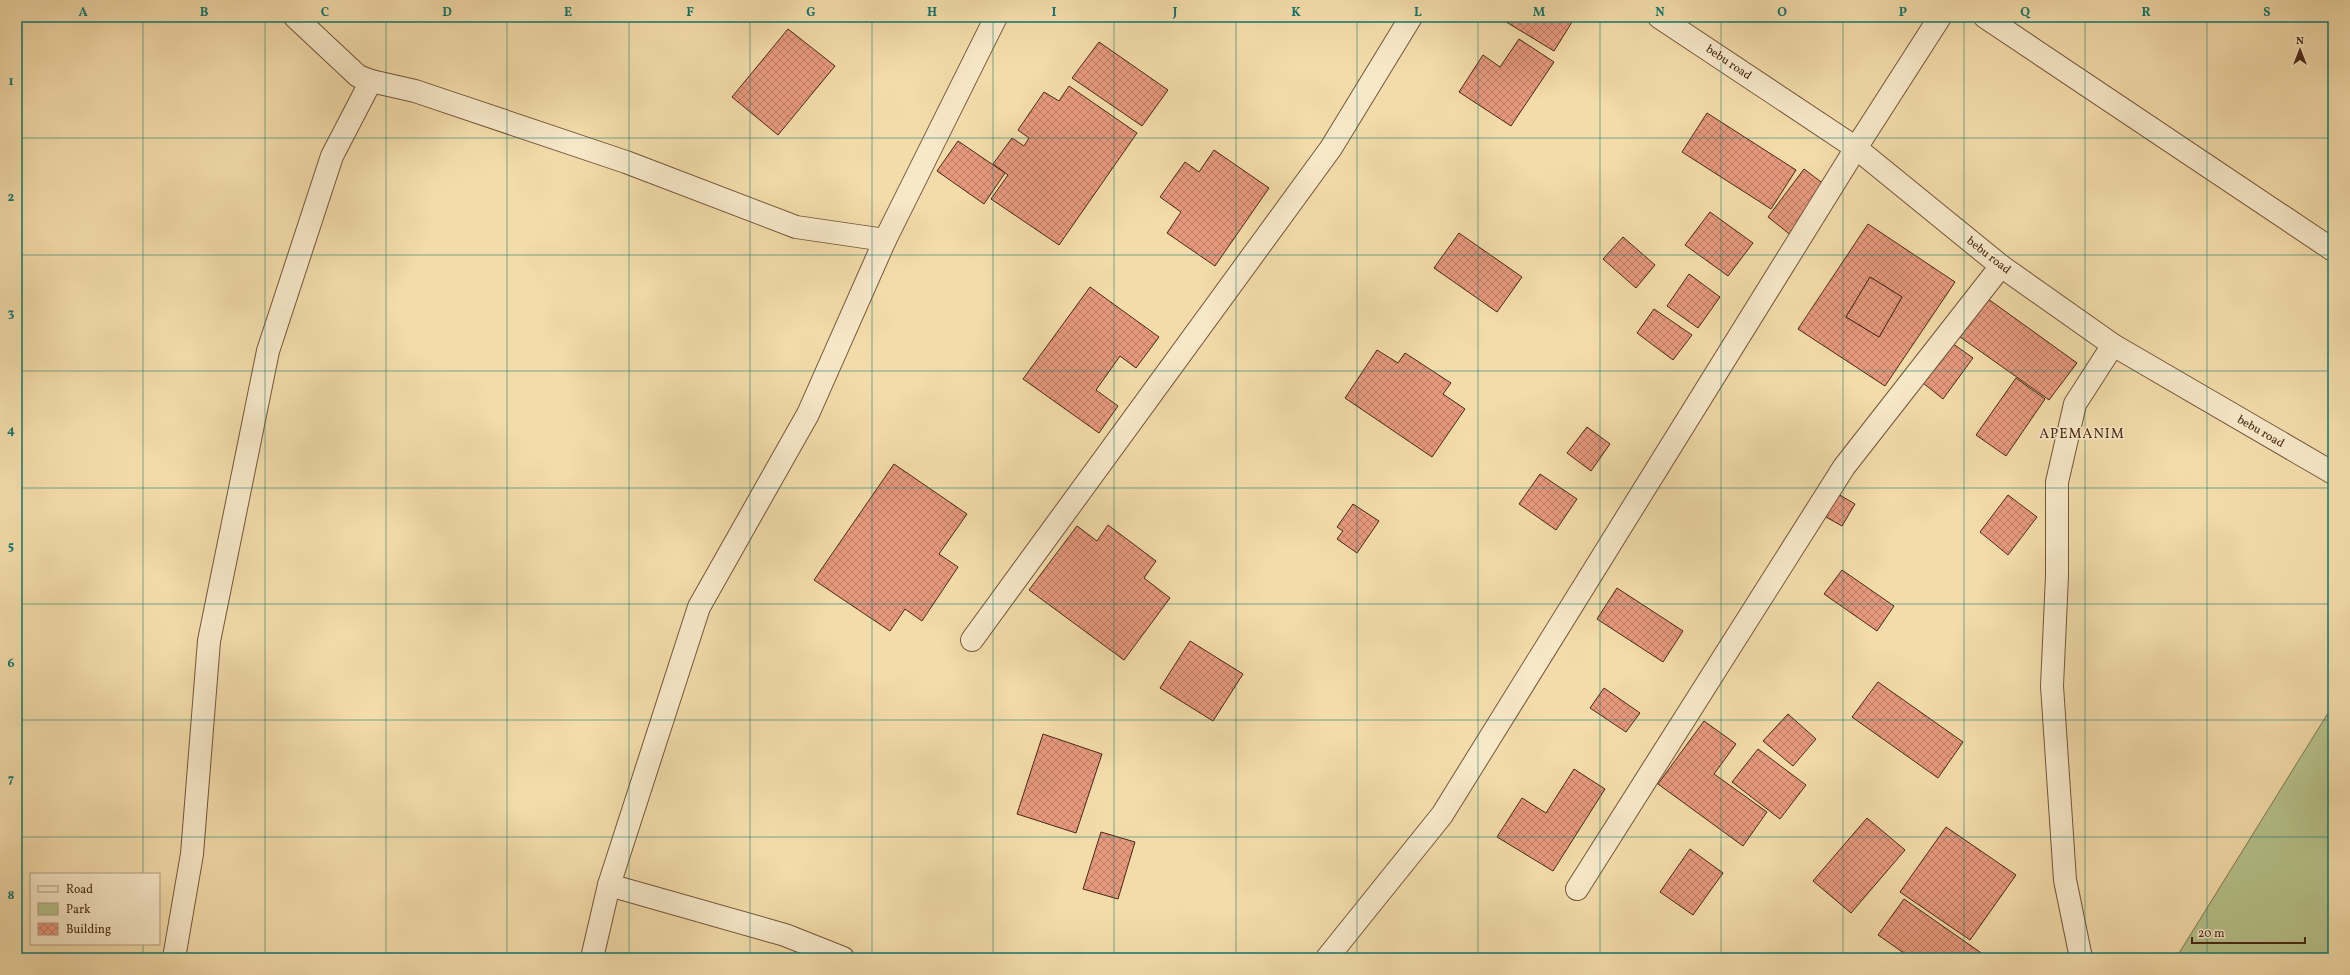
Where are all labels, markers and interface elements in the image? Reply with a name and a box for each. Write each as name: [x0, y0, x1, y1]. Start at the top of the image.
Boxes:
text: A: [78, 4, 88, 22]
text: B: [200, 4, 209, 22]
text: C: [321, 4, 329, 22]
text: D: [442, 4, 452, 22]
text: E: [564, 4, 572, 22]
text: F: [686, 4, 694, 22]
text: G: [806, 4, 816, 22]
text: H: [927, 4, 937, 22]
text: I: [1052, 4, 1057, 22]
text: J: [1172, 4, 1178, 22]
text: K: [1291, 4, 1301, 22]
text: L: [1414, 4, 1422, 22]
text: M: [1533, 4, 1546, 22]
text: N: [1655, 4, 1665, 22]
text: O: [1777, 4, 1787, 22]
text: P: [1899, 4, 1907, 22]
text: Q: [2020, 4, 2031, 22]
text: R: [2141, 4, 2151, 22]
text: S: [2263, 4, 2271, 22]
north arrow: [2280, 30, 2320, 70]
text: N: [2296, 34, 2304, 49]
street label: bebu road: [1702, 42, 1755, 84]
text: 1: [8, 73, 14, 91]
text: 2: [8, 189, 15, 207]
street label: bebu road: [1963, 233, 2014, 278]
text: 3: [8, 305, 15, 323]
street label: bebu road: [2234, 412, 2287, 452]
text: 4: [7, 422, 15, 440]
district label: APEMANIM: [2039, 425, 2125, 444]
text: 5: [8, 538, 14, 556]
text: 6: [7, 655, 15, 673]
text: 7: [8, 771, 14, 789]
legend: [30, 873, 160, 945]
text: Road: [66, 882, 93, 898]
text: 8: [7, 887, 15, 905]
text: Park: [66, 902, 91, 918]
scale bar: [2192, 919, 2305, 945]
text: Building: [66, 922, 111, 938]
text: 20 m: [2198, 926, 2225, 942]

